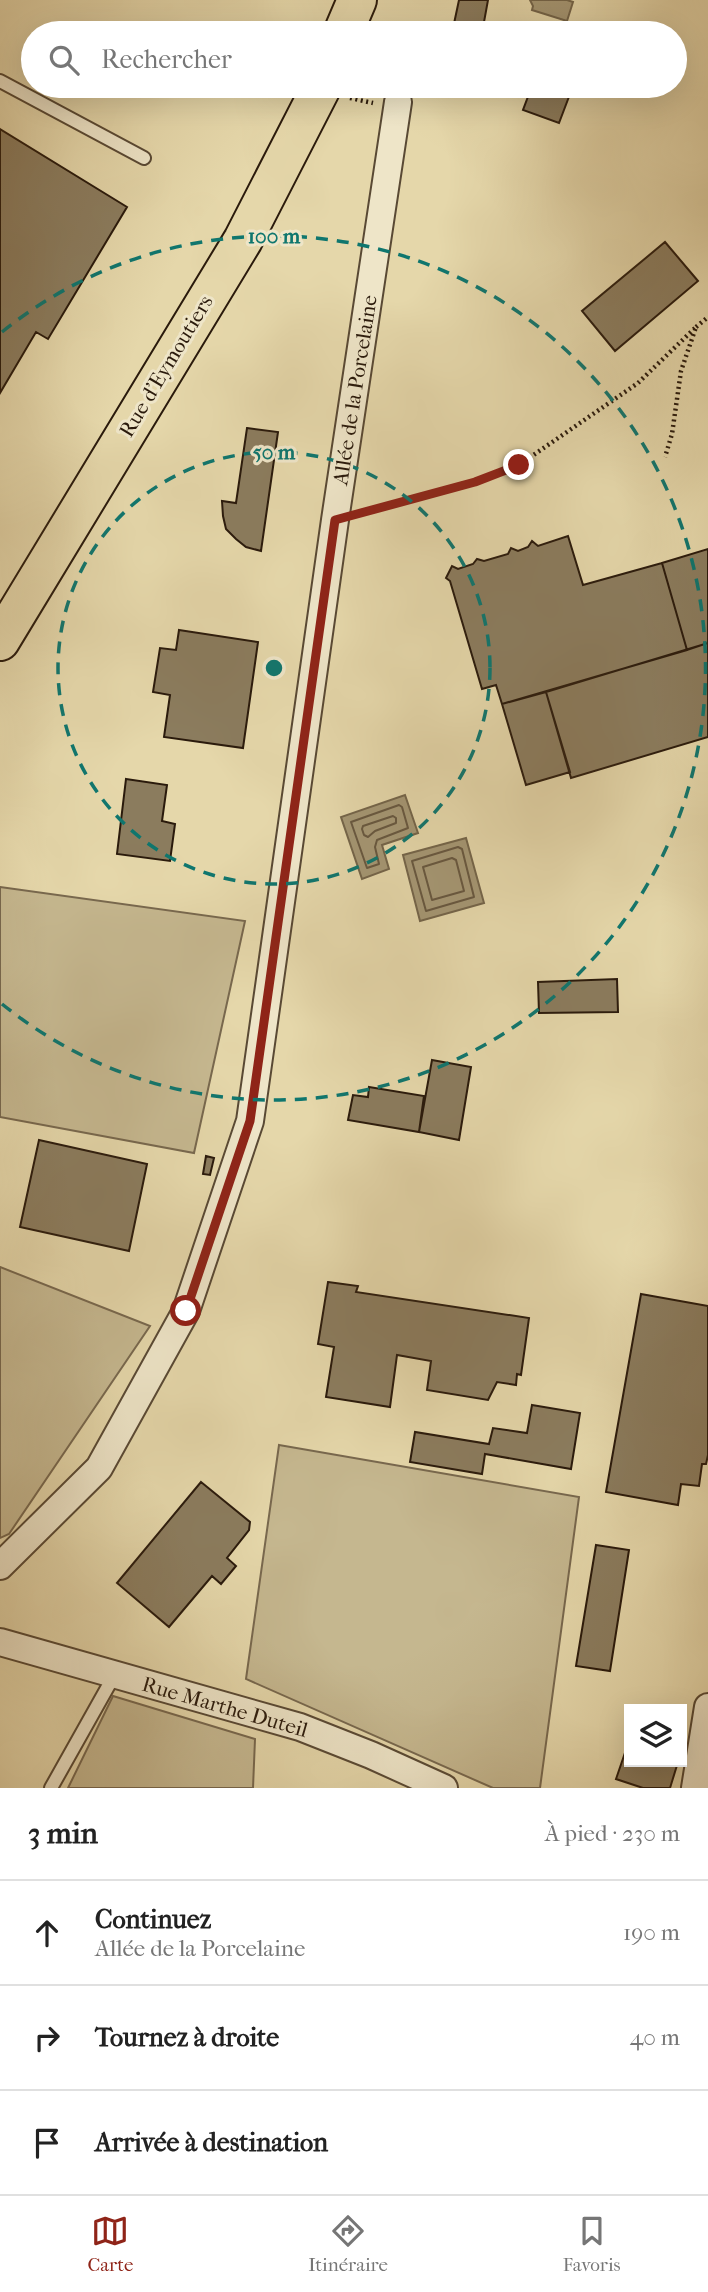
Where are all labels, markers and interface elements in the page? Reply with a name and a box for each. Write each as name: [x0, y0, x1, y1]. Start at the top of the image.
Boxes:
search box: [21, 21, 687, 98]
icon: search: [45, 41, 83, 79]
text: Rechercher: [101, 44, 232, 75]
text: 100 m: [248, 224, 301, 248]
street label: Rue d'Eymoutiers: [114, 290, 218, 441]
street label: Allée de la Porcelaine: [328, 293, 382, 488]
text: 50 m: [253, 440, 296, 464]
route end: [503, 449, 534, 480]
centre of rings: [262, 656, 286, 680]
route start: [170, 1295, 201, 1326]
street label: Rue Marthe Duteil: [139, 1672, 311, 1742]
map controls: [624, 1704, 687, 1767]
button: layers: [624, 1704, 687, 1767]
text: 3 min: [28, 1816, 98, 1851]
text: À pied · 230 m: [545, 1820, 680, 1847]
text: Continuez: [95, 1904, 211, 1935]
icon: ahead: [28, 1914, 66, 1952]
text: 190 m: [623, 1919, 680, 1946]
text: Allée de la Porcelaine: [95, 1935, 305, 1962]
icon: right: [28, 2019, 66, 2057]
text: Tournez à droite: [95, 2022, 279, 2053]
text: 40 m: [630, 2024, 680, 2051]
icon: arrive: [28, 2124, 66, 2162]
text: Arrivée à destination: [95, 2127, 328, 2158]
tab: Carte: [87, 2212, 133, 2276]
tab: Itinéraire: [308, 2212, 388, 2276]
tab: Favoris: [563, 2212, 621, 2276]

